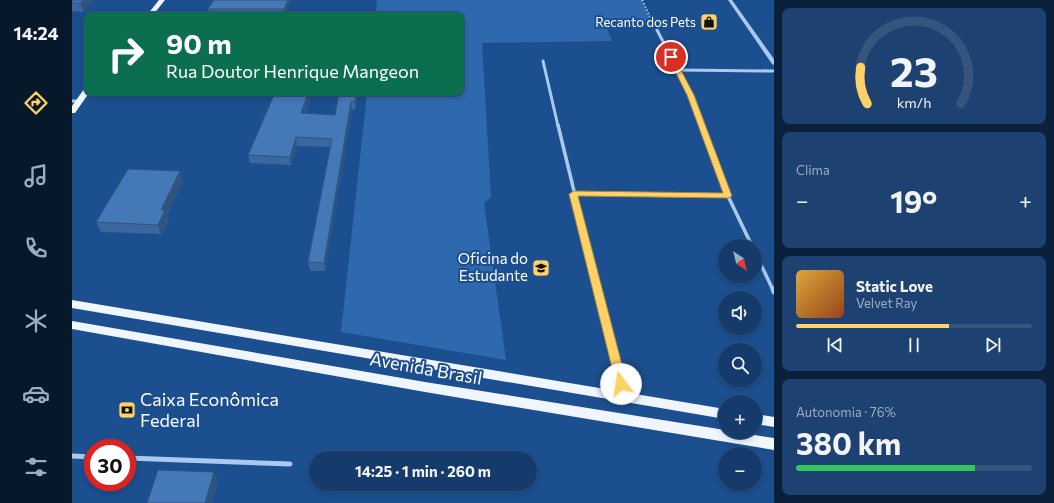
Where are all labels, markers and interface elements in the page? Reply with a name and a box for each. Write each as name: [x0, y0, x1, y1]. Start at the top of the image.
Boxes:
shop icon: Recanto dos Pets: [699, 12, 719, 32]
place label: Recanto dos Pets: [595, 14, 696, 30]
text: 14:24: [14, 22, 59, 44]
text: 90 m: [166, 26, 232, 60]
icon: right: [100, 28, 152, 80]
pin: [654, 40, 688, 74]
text: 23: [890, 45, 938, 96]
icon: arrive: [660, 46, 682, 68]
text: Rua Doutor Henrique Mangeon: [166, 60, 419, 82]
icon: directions: [22, 89, 50, 117]
text: km/h: [897, 92, 931, 110]
icon: music: [22, 162, 50, 190]
text: Clima: [796, 162, 830, 178]
text: 19°: [890, 182, 937, 219]
text: −: [796, 187, 809, 214]
text: +: [1019, 187, 1032, 214]
icon: phone: [22, 234, 50, 262]
north arrow: [718, 239, 762, 283]
map controls: [718, 239, 762, 491]
place label: Oficina do Estudante: [458, 249, 528, 284]
school or university icon: Oficina do Estudante: [531, 258, 551, 278]
text: Static Love: [856, 277, 933, 295]
button: sound: [718, 291, 762, 335]
text: Velvet Ray: [856, 295, 917, 311]
icon: climate: [22, 307, 50, 335]
icon: previous: [824, 334, 846, 356]
icon: pause: [903, 334, 925, 356]
icon: next: [982, 334, 1004, 356]
button: search: [718, 343, 762, 387]
street label: Avenida Brasil: [368, 347, 484, 389]
position arrow: [600, 363, 642, 405]
icon: car: [22, 380, 50, 408]
place label: Caixa Econômica Federal: [140, 388, 279, 431]
button: +: [718, 395, 762, 439]
bank icon: Caixa Econômica Federal: [117, 400, 137, 420]
text: Autonomia · 76%: [796, 404, 896, 420]
text: 380 km: [796, 424, 901, 461]
speed limit sign: 30: [84, 439, 136, 491]
button: −: [718, 447, 762, 491]
icon: filters: [22, 453, 50, 481]
text: 14:25 · 1 min · 260 m: [355, 462, 491, 480]

